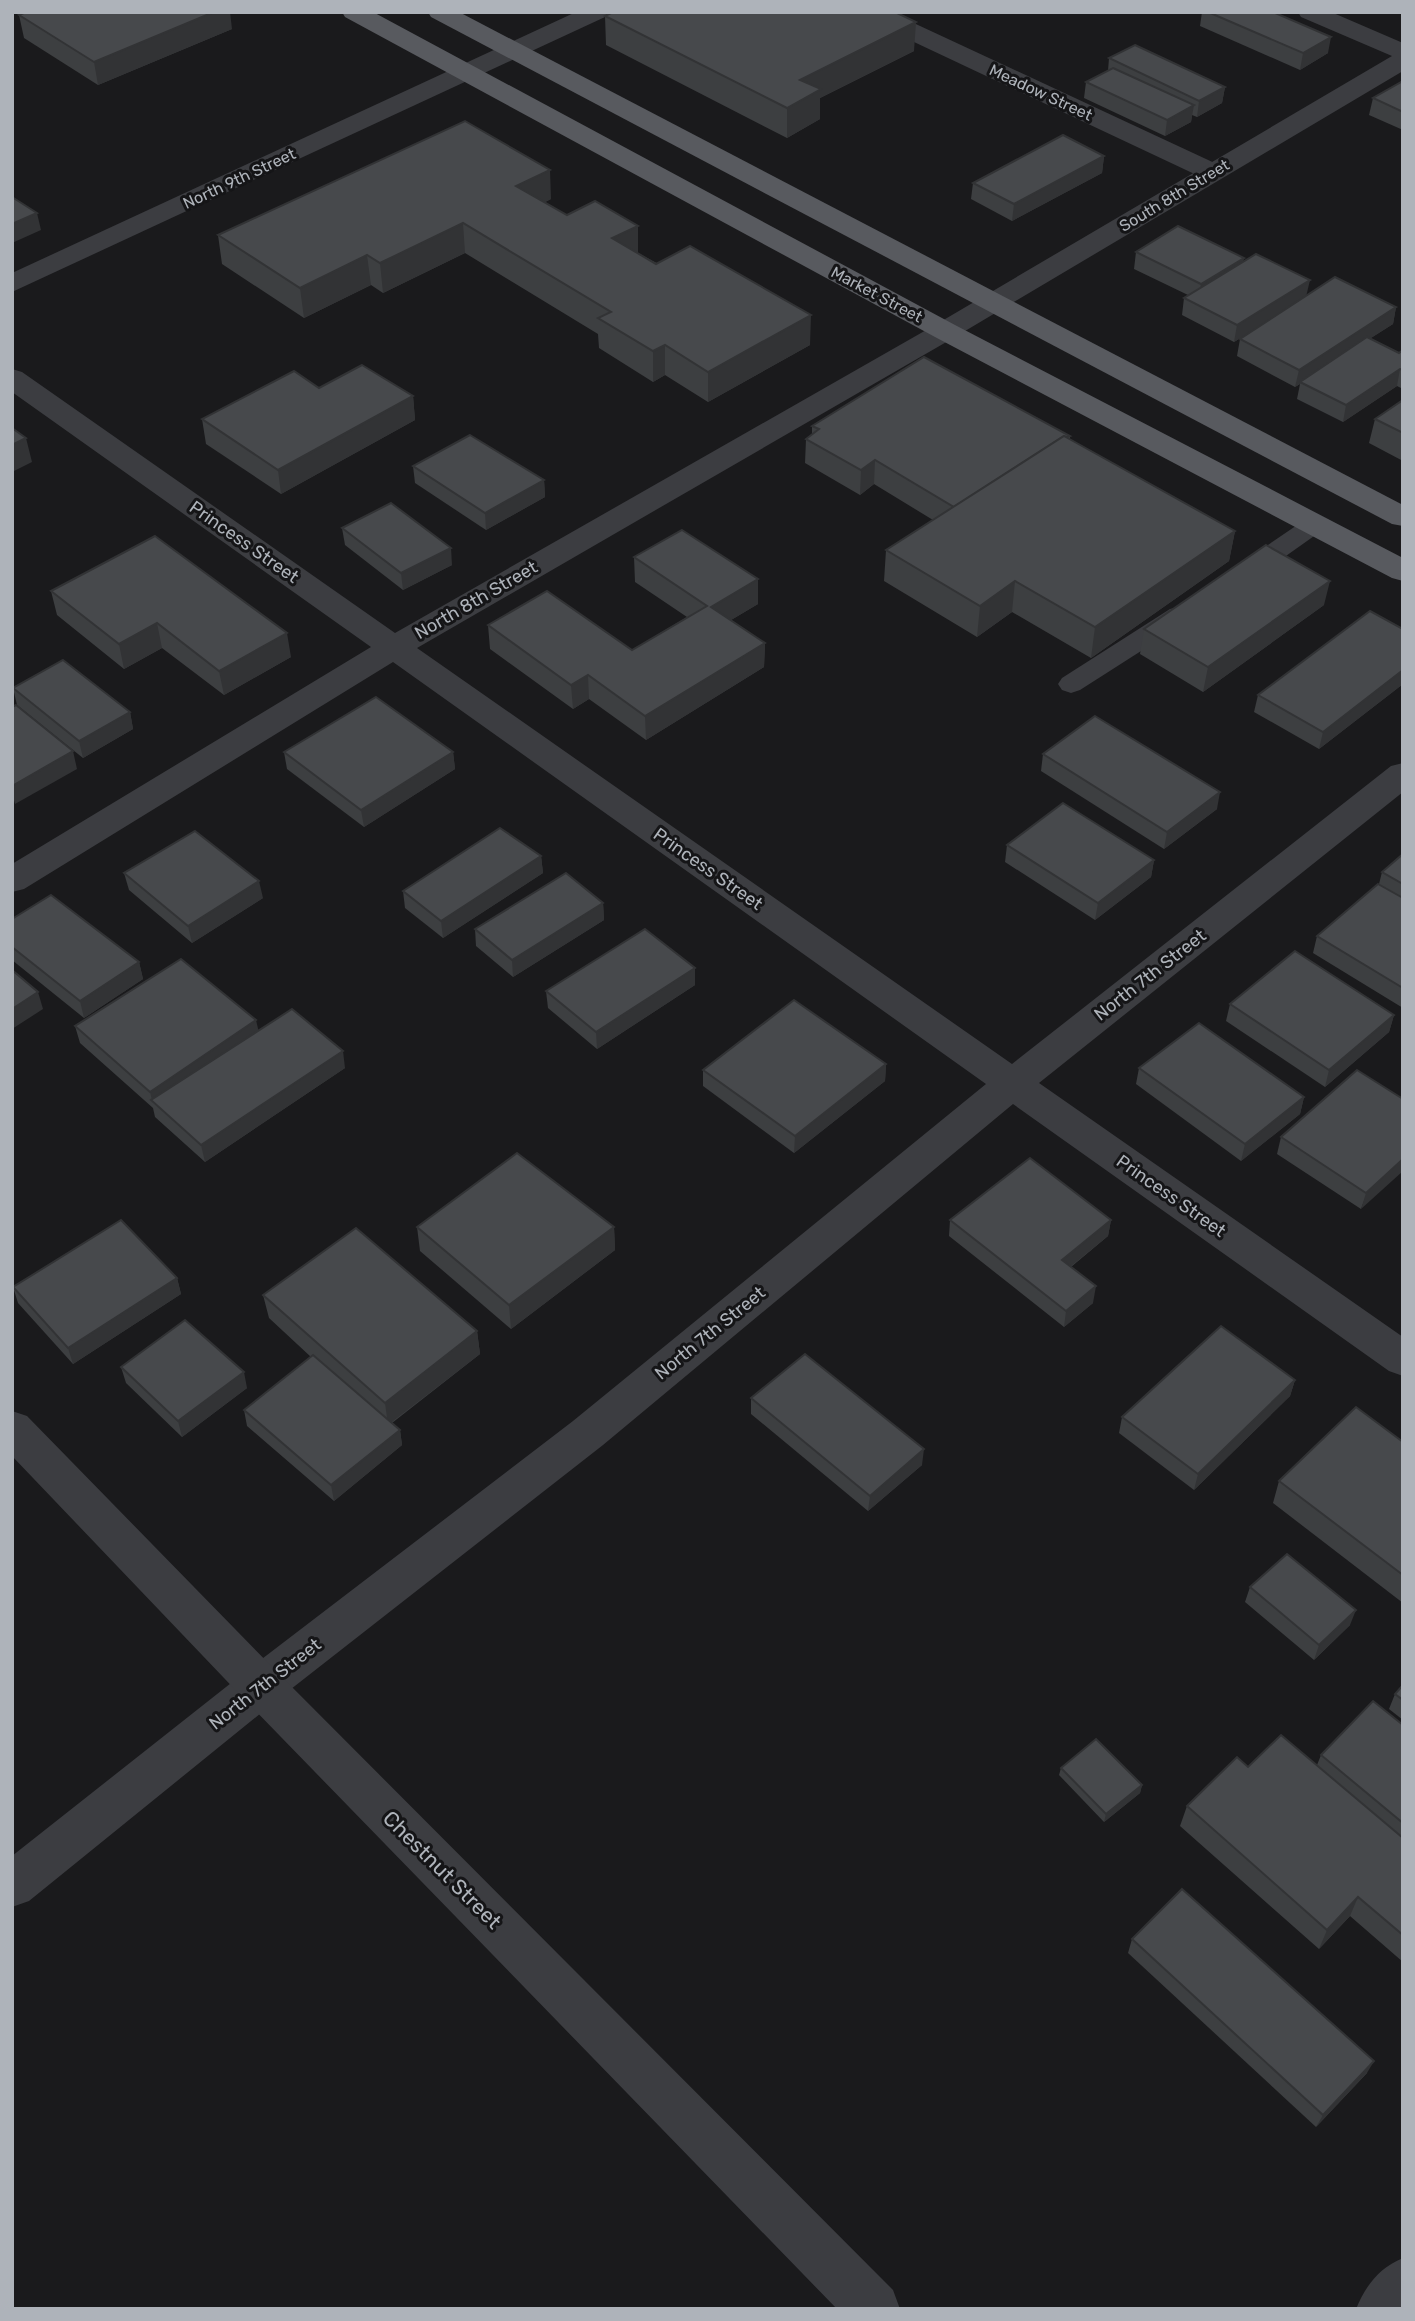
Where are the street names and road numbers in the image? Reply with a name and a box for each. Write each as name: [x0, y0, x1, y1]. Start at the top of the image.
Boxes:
street label: Meadow Street: [986, 60, 1095, 125]
street label: North 9th Street: [180, 144, 298, 213]
street label: South 8th Street: [1116, 155, 1233, 236]
street label: Market Street: [828, 262, 926, 326]
street label: Princess Street: [185, 496, 303, 588]
street label: North 8th Street: [411, 556, 541, 644]
street label: Princess Street: [649, 823, 767, 915]
street label: North 7th Street: [1090, 925, 1210, 1025]
street label: Princess Street: [1112, 1150, 1230, 1242]
street label: North 7th Street: [650, 1282, 770, 1384]
street label: North 7th Street: [205, 1634, 325, 1734]
street label: Chestnut Street: [378, 1805, 507, 1934]

